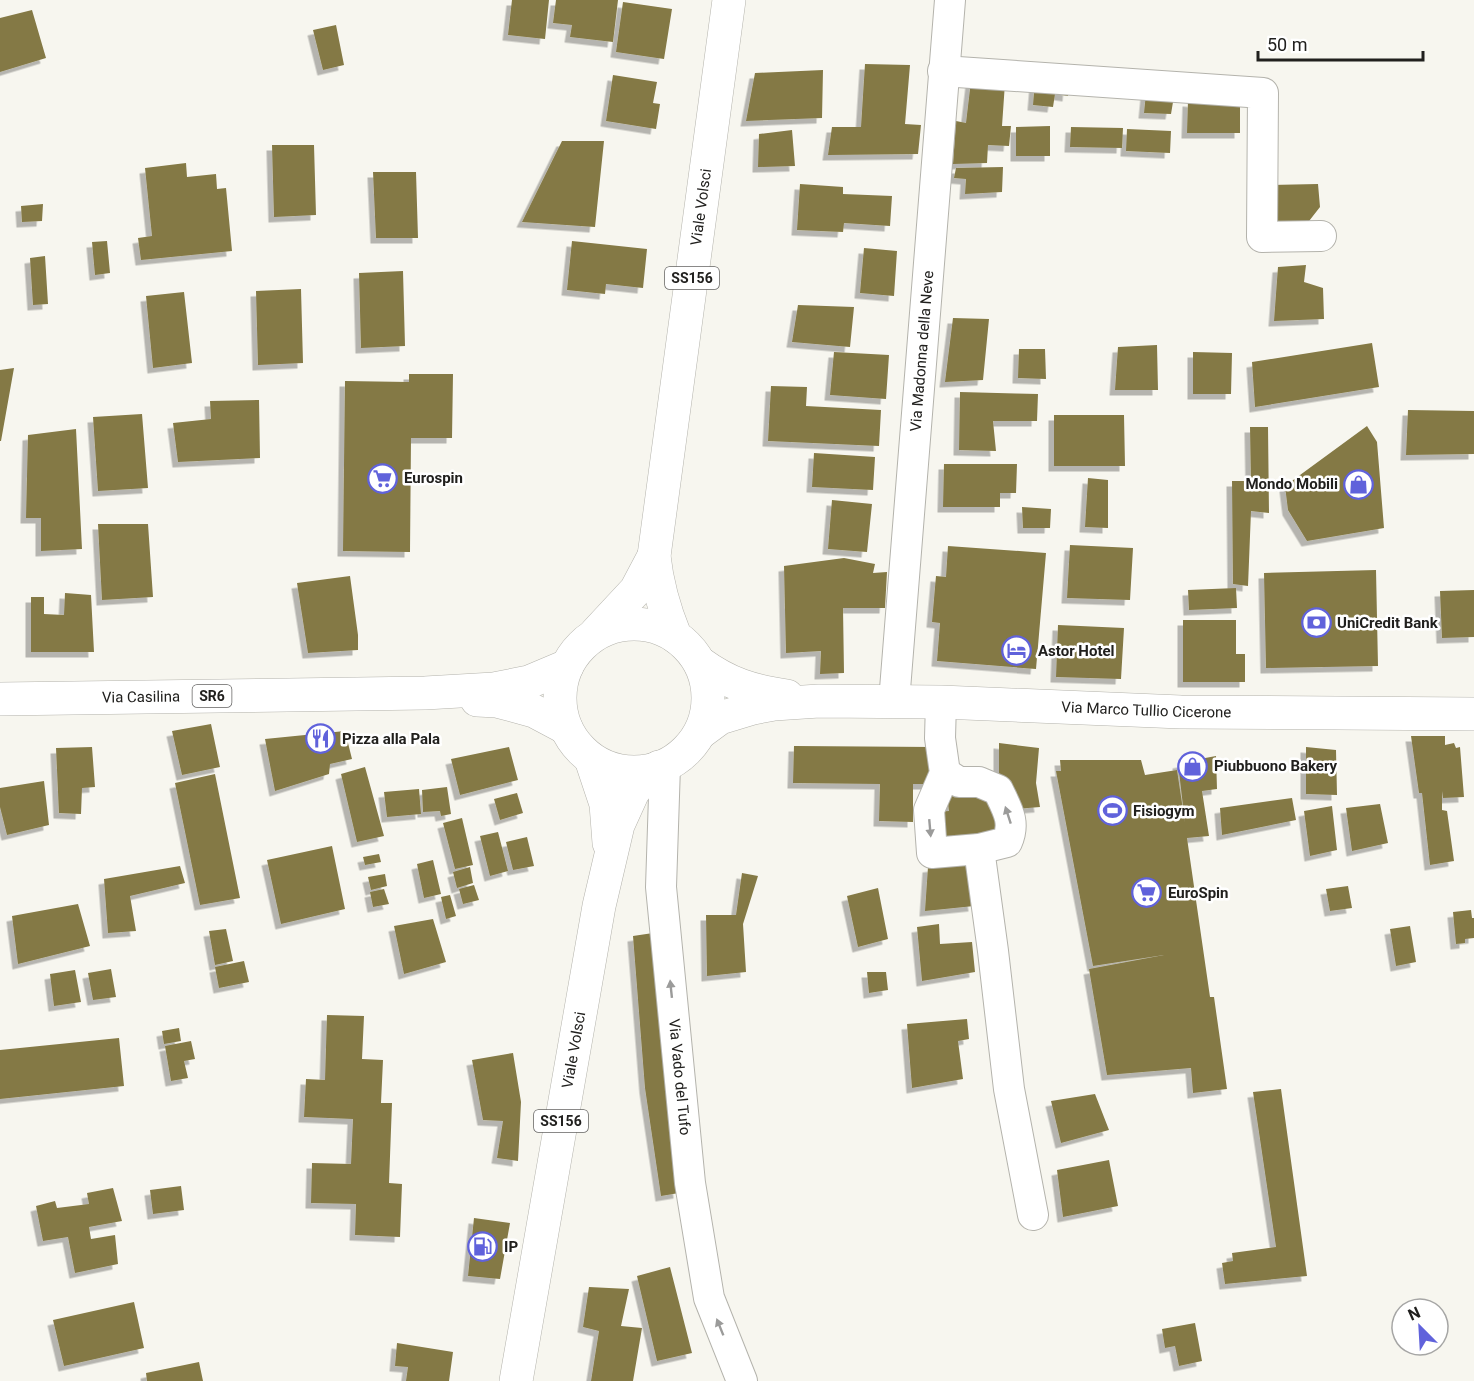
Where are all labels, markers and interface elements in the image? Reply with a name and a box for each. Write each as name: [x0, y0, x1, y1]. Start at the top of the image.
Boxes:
scale bar: [1258, 24, 1423, 62]
text: 50 m: [1267, 34, 1307, 55]
street label: Viale Volsci: [687, 168, 715, 247]
road number: SS156: [665, 267, 719, 289]
street label: Via Madonna della Neve: [907, 270, 937, 432]
supermarket icon: Eurospin: [367, 462, 399, 494]
shop icon: Mondo Mobili: [1343, 468, 1375, 500]
place label: Eurospin: [404, 469, 463, 487]
place label: Mondo Mobili: [1245, 475, 1338, 493]
bank icon: UniCredit Bank: [1300, 607, 1332, 639]
place label: UniCredit Bank: [1337, 614, 1439, 632]
hotel icon: Astor Hotel: [1001, 635, 1033, 667]
place label: Astor Hotel: [1038, 642, 1115, 660]
road number: SR6: [192, 685, 232, 707]
street label: Via Casilina: [102, 687, 180, 707]
street label: Via Marco Tullio Cicerone: [1061, 698, 1231, 721]
restaurant icon: Pizza alla Pala: [305, 723, 337, 755]
place label: Pizza alla Pala: [342, 730, 440, 748]
shop icon: Piubbuono Bakery: [1177, 750, 1209, 782]
place label: Piubbuono Bakery: [1214, 757, 1338, 775]
sports icon: Fisiogym: [1096, 795, 1128, 827]
place label: Fisiogym: [1133, 802, 1194, 820]
one-way arrow: [1003, 806, 1012, 824]
one-way arrow: [925, 819, 935, 838]
supermarket icon: EuroSpin: [1131, 877, 1163, 909]
place label: EuroSpin: [1168, 884, 1229, 902]
one-way arrow: [666, 980, 676, 999]
street label: Viale Volsci: [558, 1010, 589, 1090]
street label: Via Vado del Tufo: [665, 1018, 694, 1136]
road number: SS156: [534, 1110, 588, 1132]
fuel station icon: IP: [467, 1231, 499, 1263]
place label: IP: [504, 1238, 518, 1256]
north arrow: [1390, 1297, 1450, 1357]
text: N: [1405, 1303, 1423, 1325]
one-way arrow: [715, 1317, 725, 1335]

